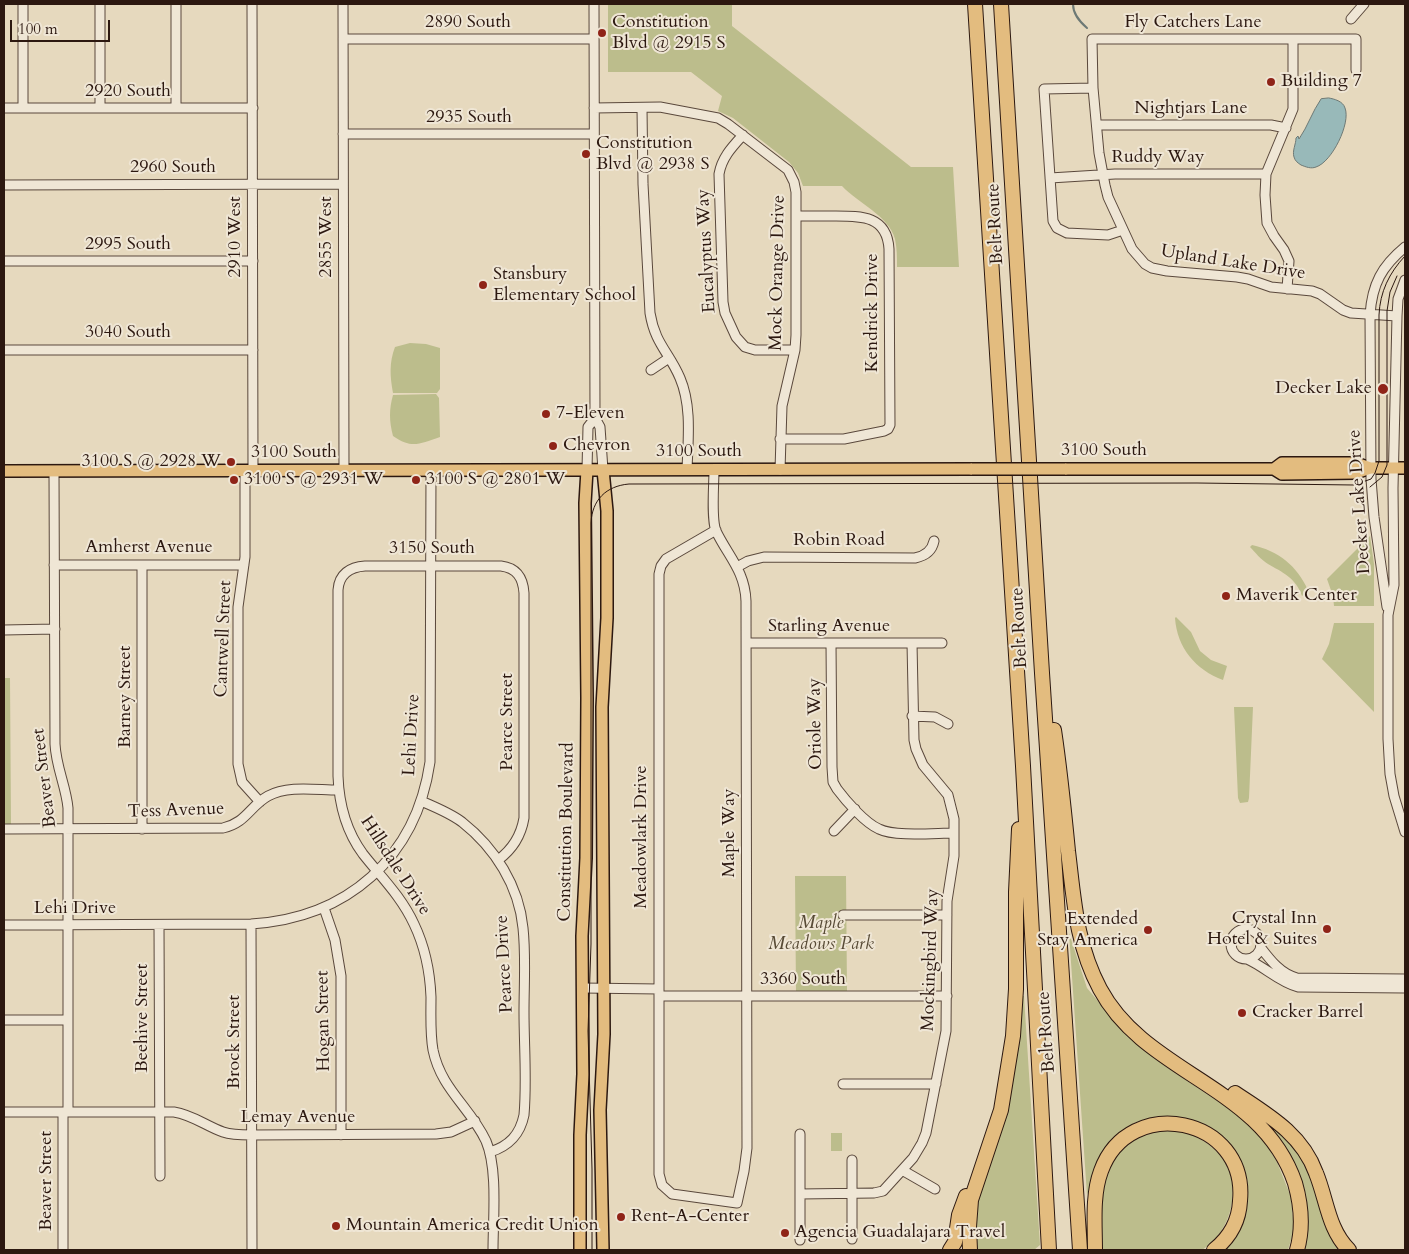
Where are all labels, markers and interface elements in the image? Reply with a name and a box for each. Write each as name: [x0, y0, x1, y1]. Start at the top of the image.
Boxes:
scale bar: [12, 10, 112, 42]
street label: 2890 South: [425, 12, 511, 34]
place label: Constitution Blvd @ 2915 S: [612, 12, 725, 54]
street label: Fly Catchers Lane: [1124, 12, 1262, 34]
text: 100 m: [18, 19, 58, 39]
marker: Constitution Blvd @ 2915 S: [596, 27, 608, 39]
place label: Building 7: [1281, 71, 1362, 93]
marker: Building 7: [1265, 76, 1277, 88]
street label: 2920 South: [85, 81, 171, 103]
street label: Nightjars Lane: [1134, 98, 1248, 120]
street label: 2935 South: [426, 107, 512, 129]
place label: Constitution Blvd @ 2938 S: [596, 133, 709, 176]
street label: Ruddy Way: [1111, 147, 1205, 169]
marker: Constitution Blvd @ 2938 S: [580, 148, 592, 160]
street label: 2960 South: [130, 157, 216, 179]
street label: Belt Route: [983, 183, 1009, 265]
street label: Eucalyptus Way: [693, 188, 721, 314]
street label: Mock Orange Drive: [766, 195, 790, 351]
street label: 2910 West: [225, 196, 247, 278]
street label: 2855 West: [316, 196, 338, 278]
street label: 2995 South: [85, 234, 171, 256]
street label: Upland Lake Drive: [1159, 241, 1307, 285]
street label: Kendrick Drive: [862, 253, 884, 373]
place label: Stansbury Elementary School: [493, 264, 636, 306]
marker: Stansbury Elementary School: [477, 279, 489, 291]
street label: 3040 South: [85, 322, 171, 344]
place label: Decker Lake: [1275, 378, 1372, 400]
marker: Decker Lake: [1376, 382, 1390, 396]
place label: 7-Eleven: [556, 403, 625, 425]
marker: 7-Eleven: [540, 408, 552, 420]
street label: Decker Lake Drive: [1344, 429, 1376, 575]
place label: Chevron: [563, 435, 630, 457]
marker: Chevron: [547, 440, 559, 452]
street label: 3100 South: [1061, 440, 1147, 462]
street label: 3100 South: [656, 441, 742, 463]
street label: 3100 South: [251, 442, 337, 464]
place label: 3100 S @ 2928 W: [82, 451, 221, 473]
marker: 3100 S @ 2928 W: [225, 456, 237, 468]
place label: 3100 S @ 2931 W: [244, 469, 383, 491]
place label: 3100 S @ 2801 W: [426, 469, 565, 491]
marker: 3100 S @ 2931 W: [228, 474, 240, 486]
marker: 3100 S @ 2801 W: [410, 474, 422, 486]
street label: Robin Road: [793, 530, 885, 552]
street label: Amherst Avenue: [85, 537, 213, 559]
street label: 3150 South: [389, 538, 475, 560]
street label: Cantwell Street: [211, 580, 237, 698]
place label: Maverik Center: [1236, 585, 1357, 607]
street label: Belt Route: [1007, 587, 1033, 669]
marker: Maverik Center: [1220, 590, 1232, 602]
street label: Starling Avenue: [768, 616, 890, 638]
street label: Barney Street: [115, 646, 137, 748]
street label: Pearce Street: [497, 673, 519, 771]
street label: Oriole Way: [804, 678, 828, 770]
street label: Lehi Drive: [399, 693, 425, 777]
street label: Beaver Street: [28, 727, 62, 829]
street label: Constitution Boulevard: [555, 742, 579, 922]
street label: Meadowlark Drive: [631, 765, 653, 909]
street label: Maple Way: [719, 788, 741, 878]
street label: Tess Avenue: [127, 799, 225, 823]
street label: Hillsdale Drive: [355, 812, 435, 920]
street label: Mockingbird Way: [918, 888, 944, 1032]
street label: Lehi Drive: [34, 898, 116, 920]
place label: Crystal Inn Hotel & Suites: [1207, 908, 1317, 951]
place label: Extended Stay America: [1037, 909, 1138, 952]
park label: Maple Meadows Park: [768, 913, 874, 956]
street label: Pearce Drive: [492, 915, 518, 1013]
marker: Crystal Inn Hotel & Suites: [1321, 923, 1333, 935]
marker: Extended Stay America: [1142, 924, 1154, 936]
street label: Beehive Street: [132, 964, 154, 1072]
street label: 3360 South: [760, 969, 846, 991]
street label: Hogan Street: [312, 970, 336, 1072]
street label: Belt Route: [1033, 991, 1061, 1073]
street label: Brock Street: [224, 995, 246, 1089]
place label: Cracker Barrel: [1252, 1002, 1363, 1024]
marker: Cracker Barrel: [1236, 1007, 1248, 1019]
street label: Lemay Avenue: [241, 1107, 355, 1129]
street label: Beaver Street: [36, 1131, 58, 1231]
place label: Rent-A-Center: [631, 1206, 749, 1228]
marker: Rent-A-Center: [615, 1211, 627, 1223]
place label: Mountain America Credit Union: [346, 1215, 599, 1237]
marker: Mountain America Credit Union: [330, 1220, 342, 1232]
place label: Agencia Guadalajara Travel: [795, 1222, 1005, 1244]
marker: Agencia Guadalajara Travel: [779, 1227, 791, 1239]

